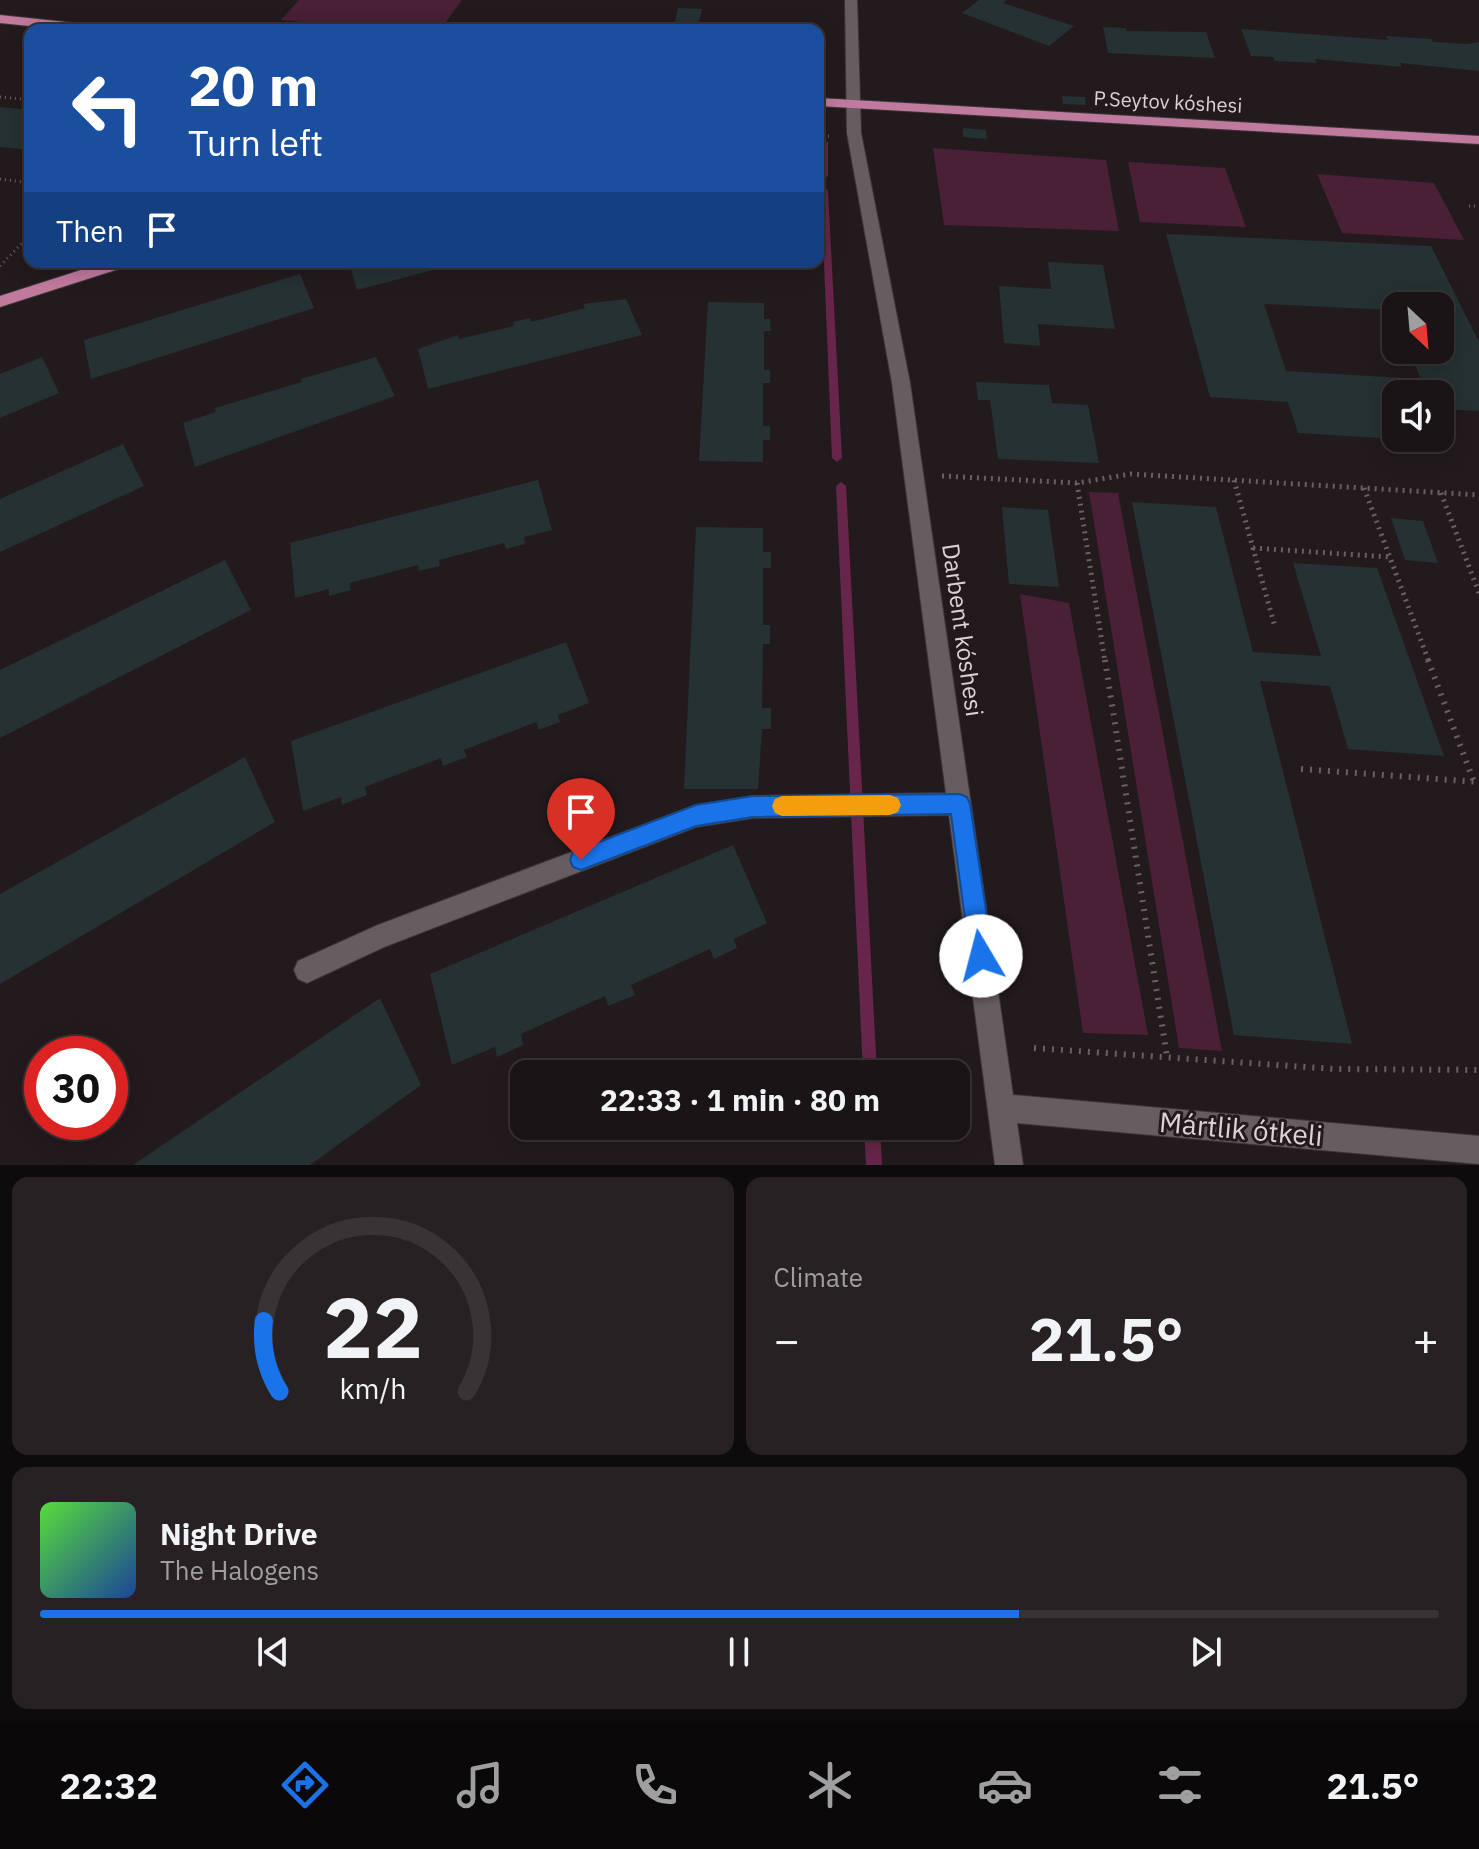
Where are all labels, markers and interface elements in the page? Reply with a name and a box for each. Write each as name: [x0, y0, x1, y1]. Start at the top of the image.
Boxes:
text: 20 m: [188, 49, 318, 121]
icon: left: [56, 56, 160, 160]
street label: P.Seytov kóshesi: [1093, 84, 1243, 119]
text: Turn left: [188, 119, 323, 166]
icon: arrive: [140, 208, 184, 252]
text: Then: [56, 211, 124, 250]
north arrow: [1382, 292, 1454, 364]
map controls: [1382, 292, 1454, 452]
button: sound: [1382, 380, 1454, 452]
street label: Darbent kóshesi: [935, 541, 991, 718]
pin: [547, 778, 615, 860]
icon: arrive: [559, 790, 603, 834]
position arrow: [939, 914, 1023, 998]
speed limit sign: 30: [24, 1036, 128, 1140]
text: 22:33 · 1 min · 80 m: [600, 1080, 880, 1119]
street label: Mártlik ótkeli: [1158, 1103, 1324, 1154]
text: Climate: [774, 1260, 863, 1294]
text: 22: [323, 1273, 423, 1381]
text: 21.5°: [1029, 1299, 1184, 1378]
text: −: [774, 1311, 800, 1368]
text: +: [1413, 1311, 1439, 1368]
text: km/h: [339, 1370, 406, 1407]
text: Night Drive: [160, 1514, 318, 1553]
text: The Halogens: [160, 1553, 319, 1587]
icon: previous: [251, 1630, 295, 1674]
icon: pause: [717, 1630, 761, 1674]
icon: next: [1184, 1630, 1228, 1674]
icon: directions: [277, 1757, 333, 1813]
icon: music: [452, 1757, 508, 1813]
icon: phone: [627, 1757, 683, 1813]
icon: climate: [802, 1757, 858, 1813]
icon: car: [977, 1757, 1033, 1813]
icon: filters: [1152, 1757, 1208, 1813]
text: 22:32: [59, 1762, 158, 1809]
text: 21.5°: [1327, 1762, 1419, 1809]

